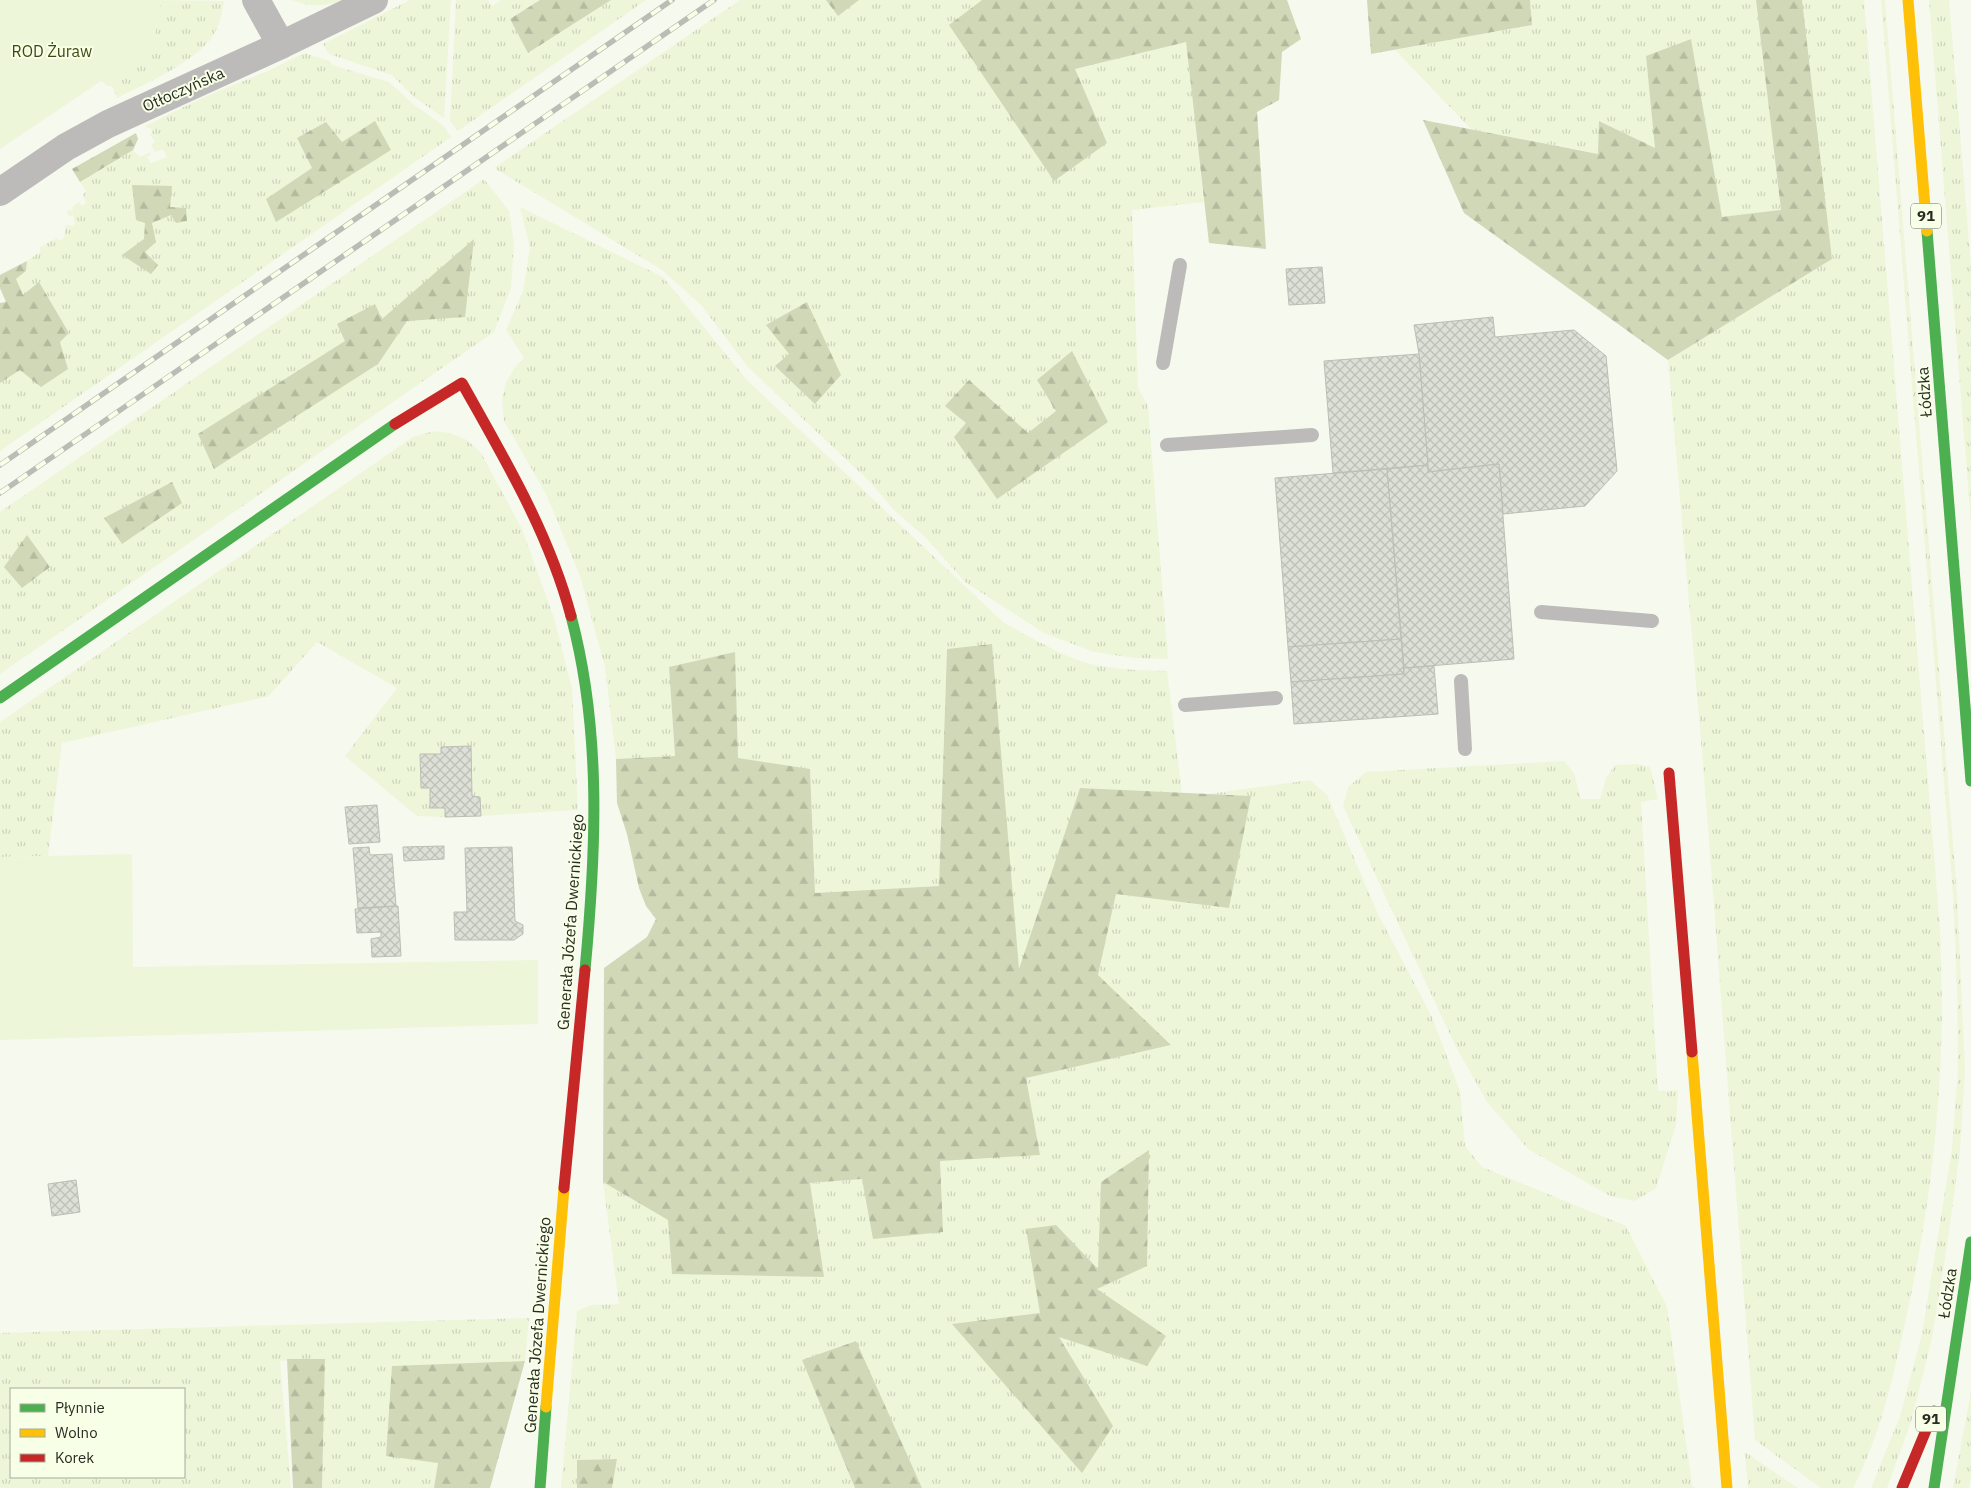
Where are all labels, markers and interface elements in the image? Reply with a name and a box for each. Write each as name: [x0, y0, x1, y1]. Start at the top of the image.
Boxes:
park label: ROD Żuraw: [12, 41, 92, 61]
street label: Otłoczyńska: [139, 62, 227, 116]
road number: 91: [1911, 204, 1941, 228]
street label: Łódzka: [1912, 366, 1936, 419]
street label: Generała Józefa Dwernickiego: [552, 813, 588, 1031]
street label: Generała Józefa Dwernickiego: [519, 1216, 555, 1434]
street label: Łódzka: [1933, 1266, 1961, 1321]
legend: [10, 1388, 185, 1478]
text: Płynnie: [55, 1398, 105, 1417]
road number: 91: [1916, 1406, 1946, 1432]
text: Wolno: [55, 1423, 98, 1442]
text: Korek: [55, 1448, 94, 1467]

